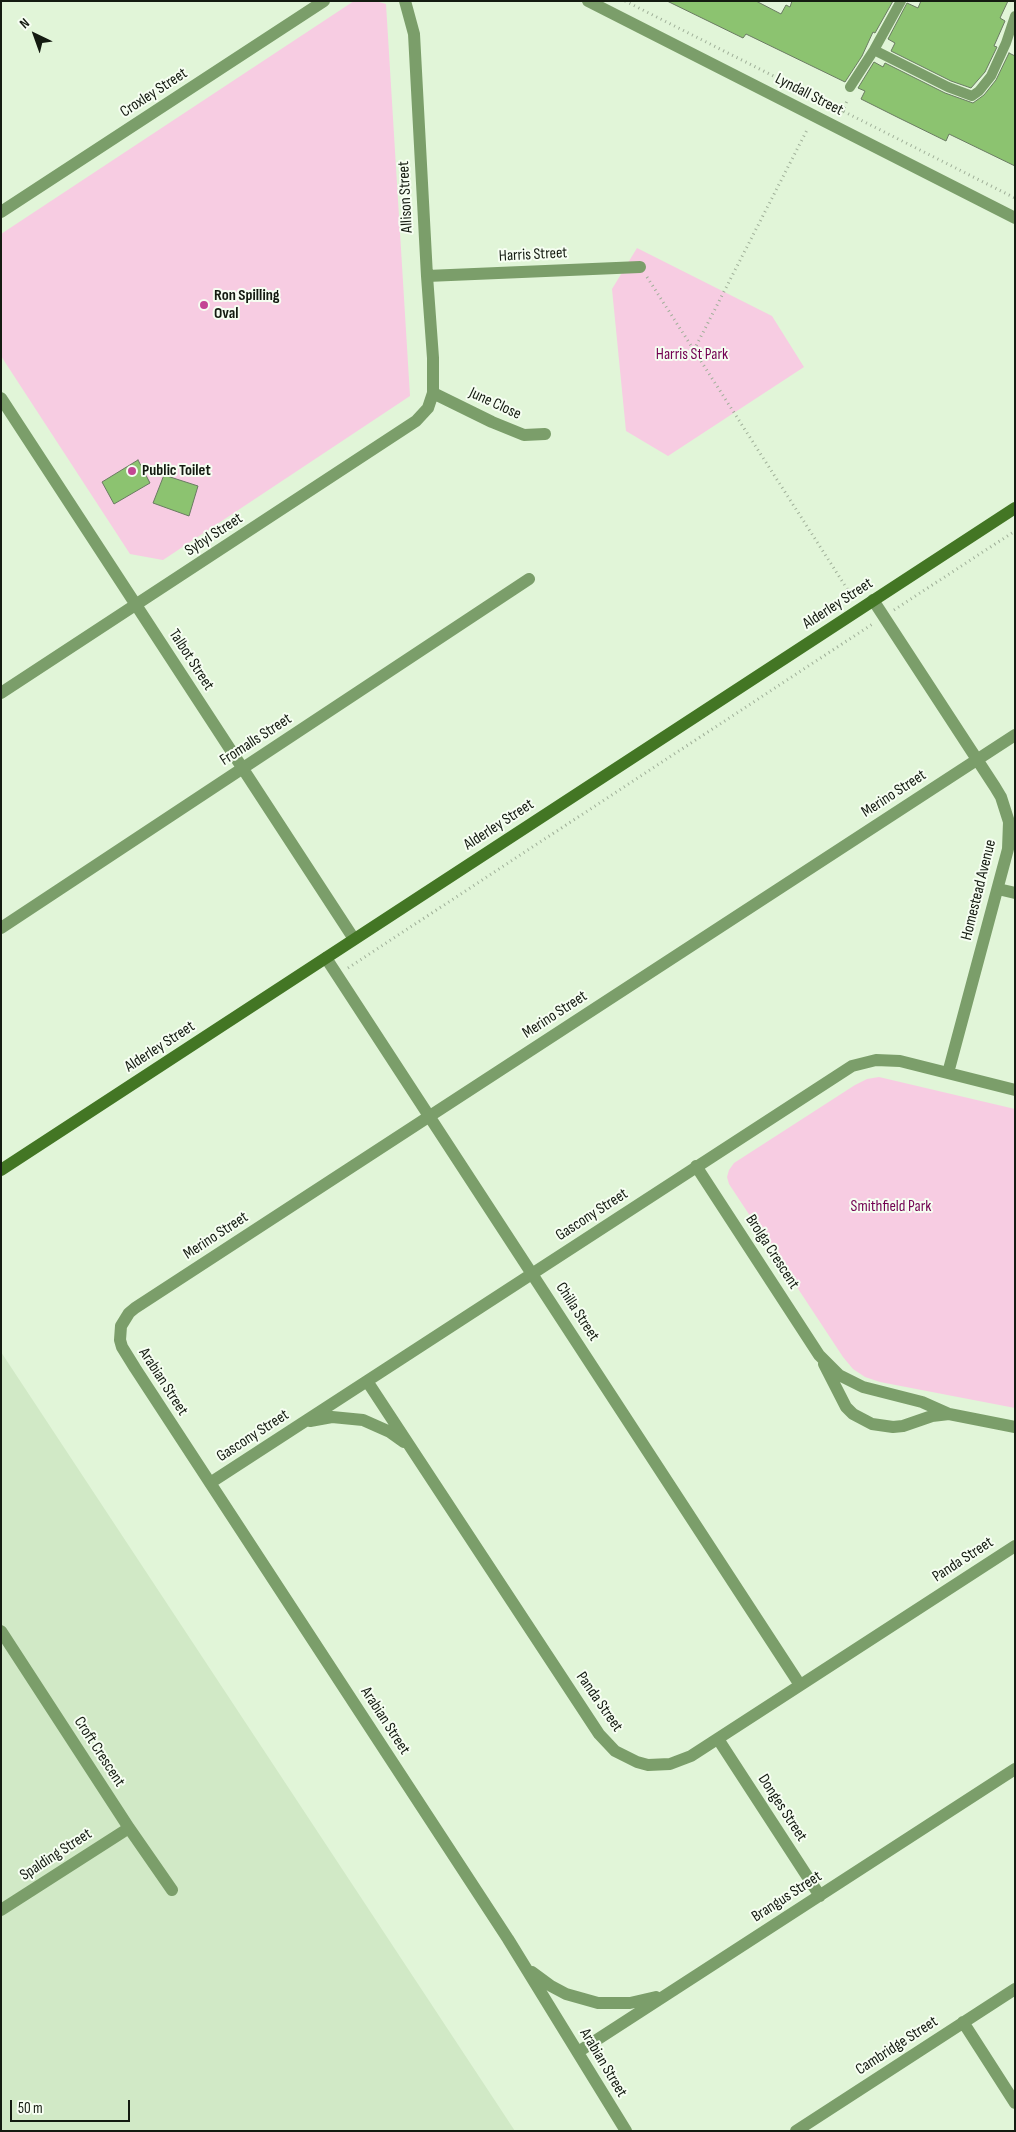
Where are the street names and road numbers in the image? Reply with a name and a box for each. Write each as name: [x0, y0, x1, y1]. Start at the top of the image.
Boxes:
street label: Croxley Street: [117, 64, 191, 122]
street label: Lyndall Street: [772, 70, 846, 120]
street label: Allison Street: [395, 161, 417, 233]
street label: Harris Street: [498, 244, 568, 266]
street label: June Close: [466, 384, 524, 424]
street label: Sybyl Street: [182, 509, 246, 561]
street label: Alderley Street: [799, 574, 877, 634]
street label: Talbot Street: [164, 626, 218, 694]
street label: Fromalls Street: [217, 710, 295, 770]
street label: Merino Street: [858, 766, 930, 822]
street label: Alderley Street: [460, 795, 538, 855]
street label: Homestead Avenue: [957, 838, 1001, 942]
street label: Merino Street: [519, 987, 591, 1043]
street label: Alderley Street: [121, 1017, 199, 1077]
street label: Gascony Street: [552, 1185, 632, 1245]
street label: Merino Street: [180, 1208, 252, 1264]
street label: Brolga Crescent: [741, 1211, 803, 1293]
street label: Chilla Street: [551, 1279, 603, 1345]
street label: Arabian Street: [134, 1345, 192, 1419]
street label: Gascony Street: [213, 1406, 293, 1466]
street label: Panda Street: [929, 1533, 997, 1587]
street label: Panda Street: [571, 1668, 627, 1736]
street label: Arabian Street: [356, 1684, 414, 1758]
street label: Croft Crescent: [69, 1713, 129, 1791]
street label: Donges Street: [753, 1771, 811, 1845]
street label: Spalding Street: [16, 1825, 96, 1885]
street label: Brangus Street: [748, 1867, 826, 1927]
street label: Cambridge Street: [852, 2012, 942, 2080]
street label: Arabian Street: [575, 2025, 631, 2101]

